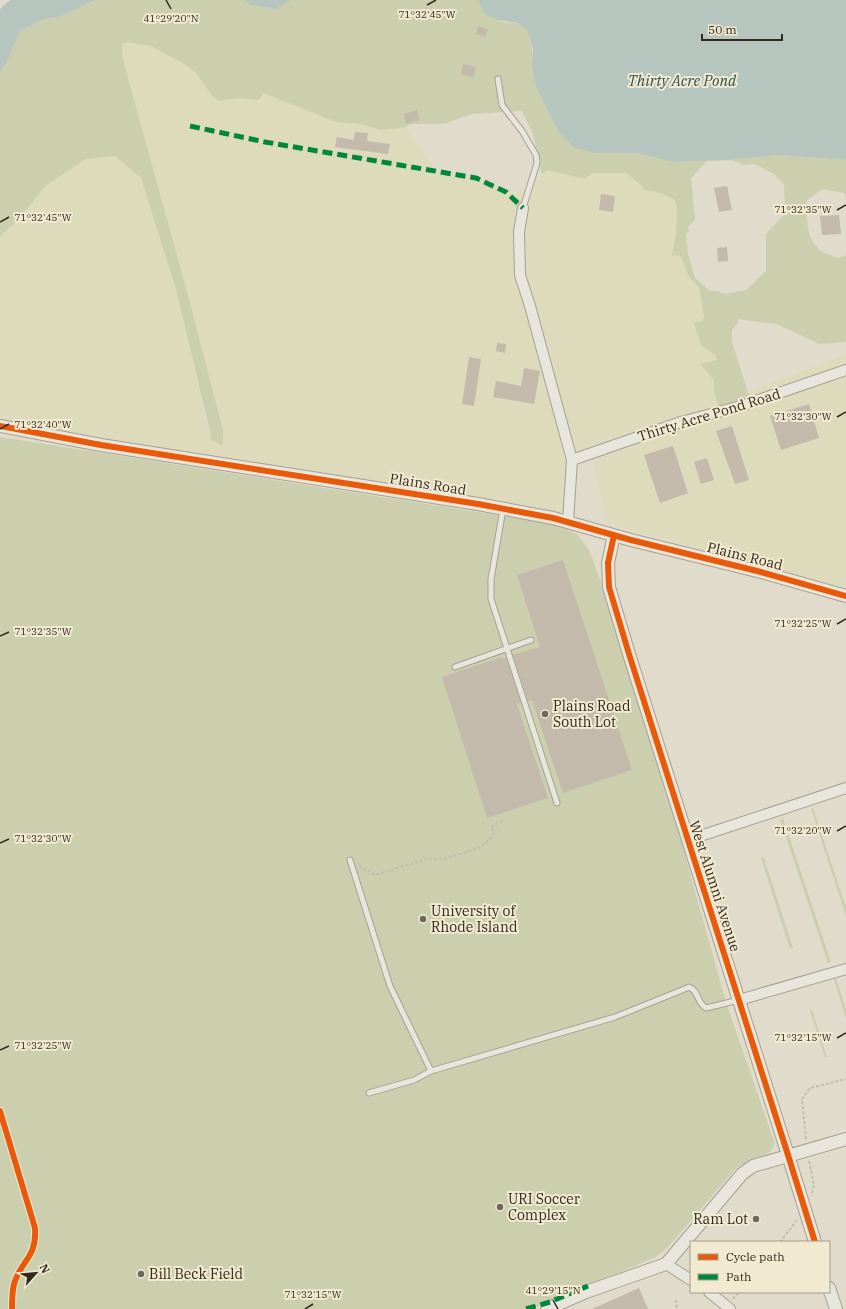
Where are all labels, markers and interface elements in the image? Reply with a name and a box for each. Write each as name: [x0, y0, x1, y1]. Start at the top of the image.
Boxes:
text: 71°32'45"W: [398, 8, 456, 21]
text: 41°29'20"N: [144, 12, 199, 25]
scale bar: [702, 16, 782, 42]
text: 50 m: [708, 22, 737, 37]
water label: Thirty Acre Pond: [628, 71, 737, 90]
text: 71°32'35"W: [774, 203, 832, 216]
text: 71°32'45"W: [14, 211, 72, 224]
street label: Thirty Acre Pond Road: [635, 385, 783, 445]
text: 71°32'30"W: [774, 410, 832, 423]
text: 71°32'40"W: [14, 418, 72, 431]
street label: Plains Road: [388, 469, 468, 499]
street label: Plains Road: [705, 538, 785, 574]
text: 71°32'25"W: [774, 617, 832, 630]
text: 71°32'35"W: [14, 625, 72, 638]
place label: Plains Road South Lot: [553, 697, 631, 731]
marker: Plains Road South Lot: [540, 709, 550, 719]
street label: West Alumni Avenue: [685, 818, 745, 954]
text: 71°32'20"W: [774, 824, 832, 837]
text: 71°32'30"W: [14, 832, 72, 845]
place label: University of Rhode Island: [431, 902, 518, 936]
marker: University of Rhode Island: [418, 914, 428, 924]
text: 71°32'15"W: [774, 1031, 832, 1044]
text: 71°32'25"W: [14, 1039, 72, 1052]
place label: URI Soccer Complex: [508, 1190, 581, 1224]
marker: URI Soccer Complex: [495, 1202, 505, 1212]
place label: Ram Lot: [693, 1210, 748, 1228]
marker: Ram Lot: [751, 1214, 761, 1224]
legend: [690, 1241, 830, 1293]
text: Cycle path: [726, 1249, 785, 1264]
north arrow: [16, 1253, 56, 1293]
text: N: [37, 1261, 53, 1276]
place label: Bill Beck Field: [149, 1265, 243, 1283]
marker: Bill Beck Field: [136, 1269, 146, 1279]
text: Path: [726, 1269, 752, 1284]
text: 41°29'15"N: [526, 1284, 581, 1297]
text: 71°32'15"W: [284, 1288, 342, 1301]

